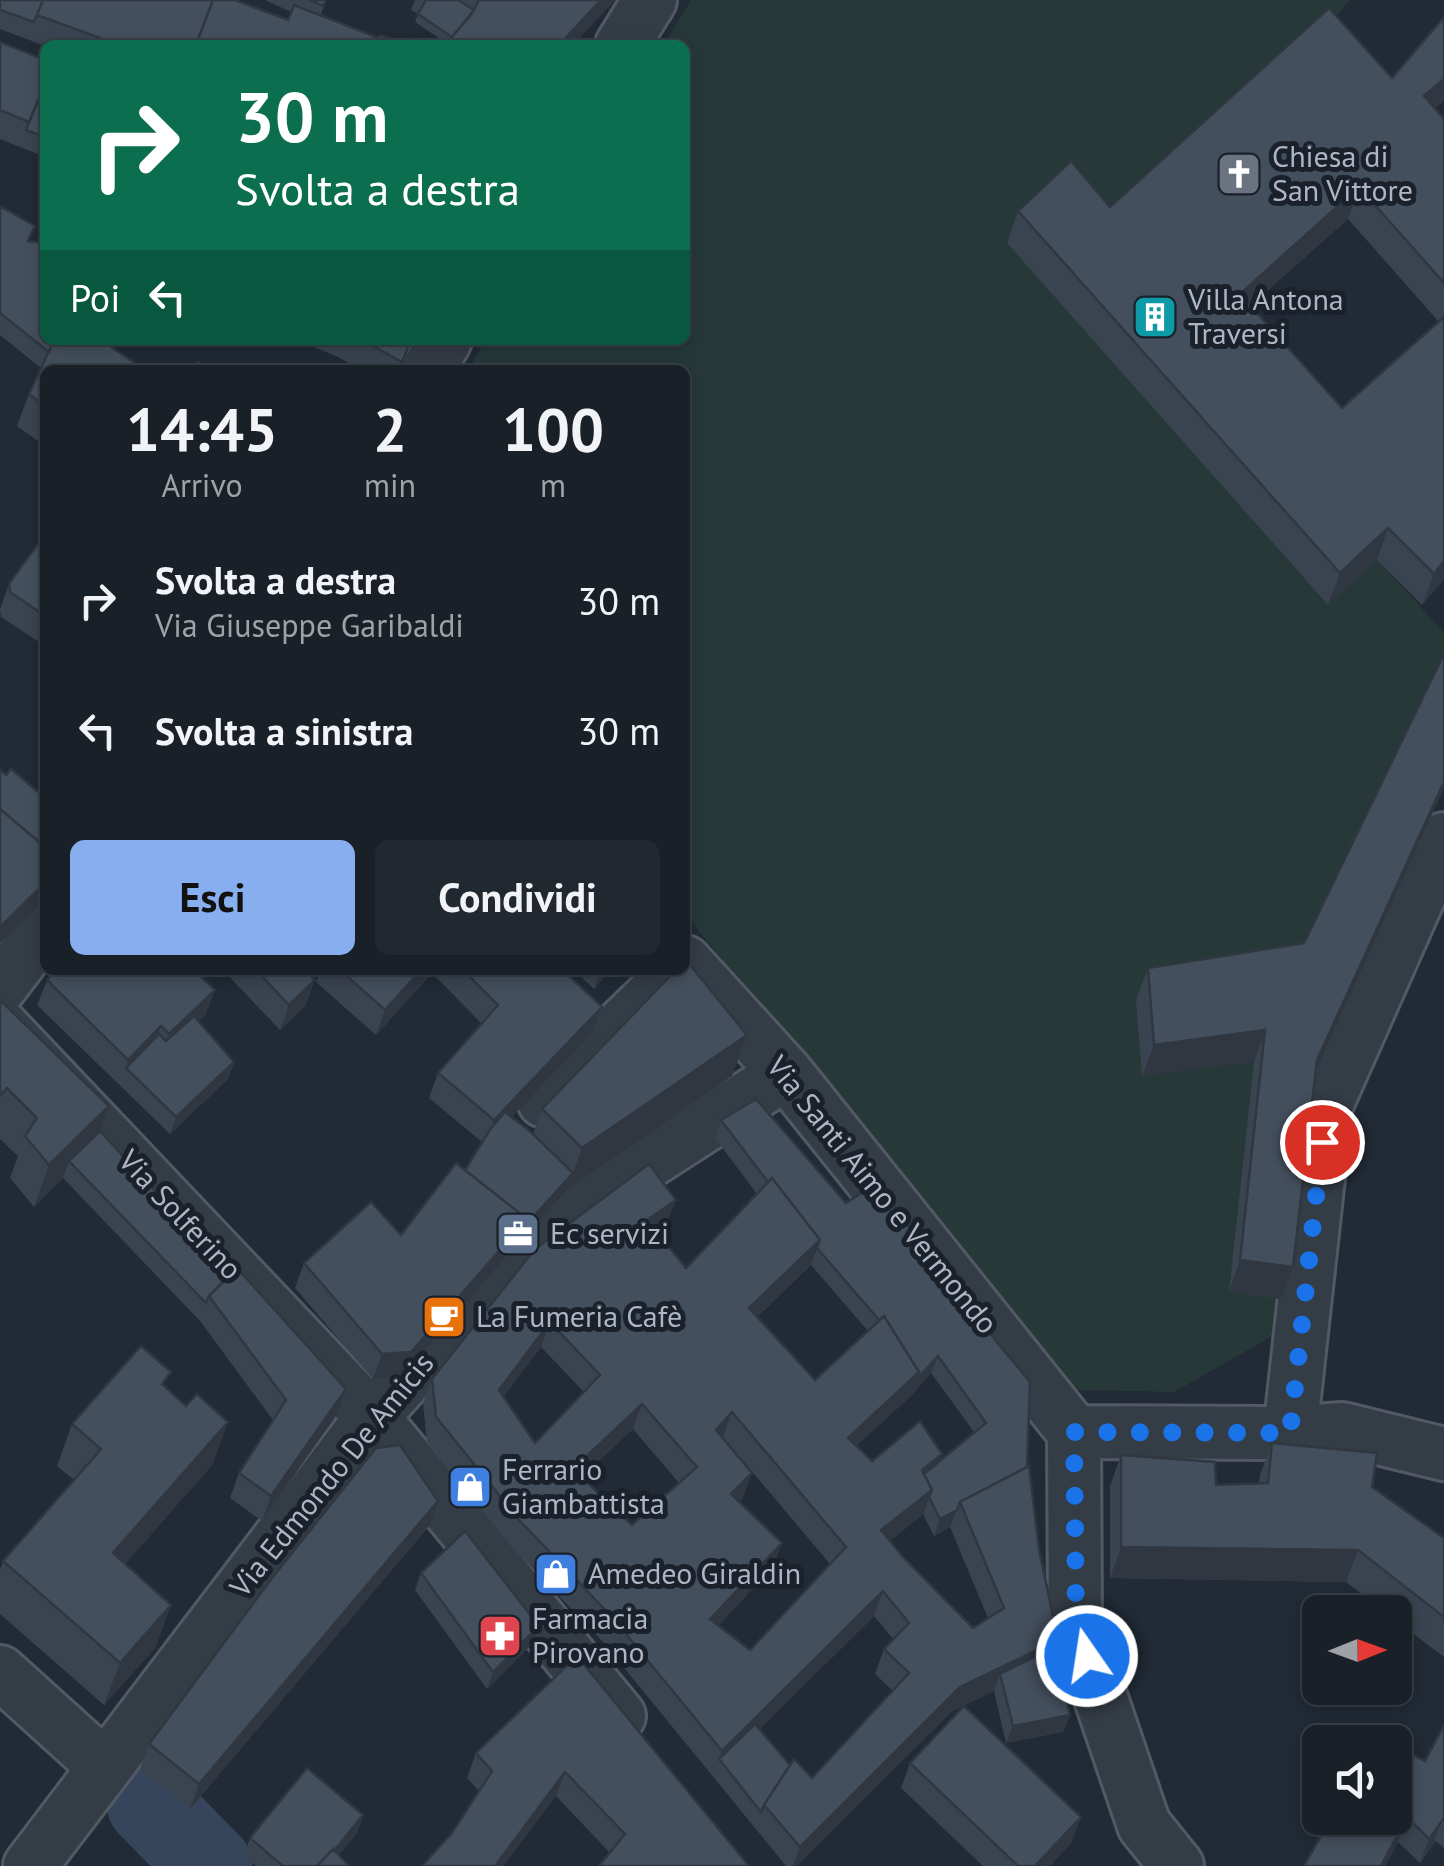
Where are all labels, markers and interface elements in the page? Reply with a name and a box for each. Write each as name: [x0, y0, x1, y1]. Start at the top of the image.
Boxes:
text: 30 m: [235, 71, 388, 161]
icon: right: [70, 80, 200, 210]
place label: Chiesa di San Vittore: [1272, 136, 1413, 209]
church icon: Chiesa di San Vittore: [1216, 151, 1262, 197]
text: Svolta a destra: [235, 159, 520, 217]
icon: left: [140, 270, 195, 325]
text: Poi: [70, 273, 120, 322]
place label: Villa Antona Traversi: [1187, 279, 1344, 352]
building icon: Villa Antona Traversi: [1132, 294, 1178, 340]
text: 14:45: [126, 390, 278, 468]
text: 2: [373, 390, 407, 468]
text: 100: [502, 390, 604, 468]
text: Arrivo: [161, 464, 243, 506]
text: min: [364, 464, 416, 506]
text: m: [540, 464, 566, 506]
text: Svolta a destra: [155, 555, 396, 604]
icon: right: [70, 573, 125, 628]
text: 30 m: [578, 576, 660, 625]
text: Via Giuseppe Garibaldi: [155, 604, 464, 646]
icon: left: [70, 703, 125, 758]
text: Svolta a sinistra: [155, 706, 413, 755]
text: 30 m: [578, 706, 660, 755]
button: Esci: [70, 840, 355, 955]
button: Condividi: [375, 840, 660, 955]
street label: Via Santi Aimo e Vermondo: [758, 1046, 1007, 1341]
pin: [1280, 1100, 1365, 1185]
icon: arrive: [1295, 1115, 1350, 1170]
street label: Via Solferino: [110, 1140, 251, 1287]
office icon: Ec servizi: [495, 1211, 541, 1257]
place label: Ec servizi: [550, 1213, 669, 1252]
cafe icon: La Fumeria Cafè: [421, 1294, 467, 1340]
place label: La Fumeria Cafè: [476, 1296, 682, 1335]
street label: Via Edmondo De Amicis: [220, 1344, 441, 1605]
place label: Ferrario Giambattista: [502, 1449, 665, 1522]
shop icon: Ferrario Giambattista: [447, 1464, 493, 1510]
shop icon: Amedeo Giraldin: [533, 1551, 579, 1597]
place label: Amedeo Giraldin: [588, 1553, 801, 1592]
north arrow: [1302, 1595, 1412, 1705]
map controls: [1302, 1595, 1412, 1835]
place label: Farmacia Pirovano: [532, 1598, 648, 1671]
position arrow: [1035, 1604, 1139, 1708]
pharmacy icon: Farmacia Pirovano: [477, 1613, 523, 1659]
button: sound: [1302, 1725, 1412, 1835]

